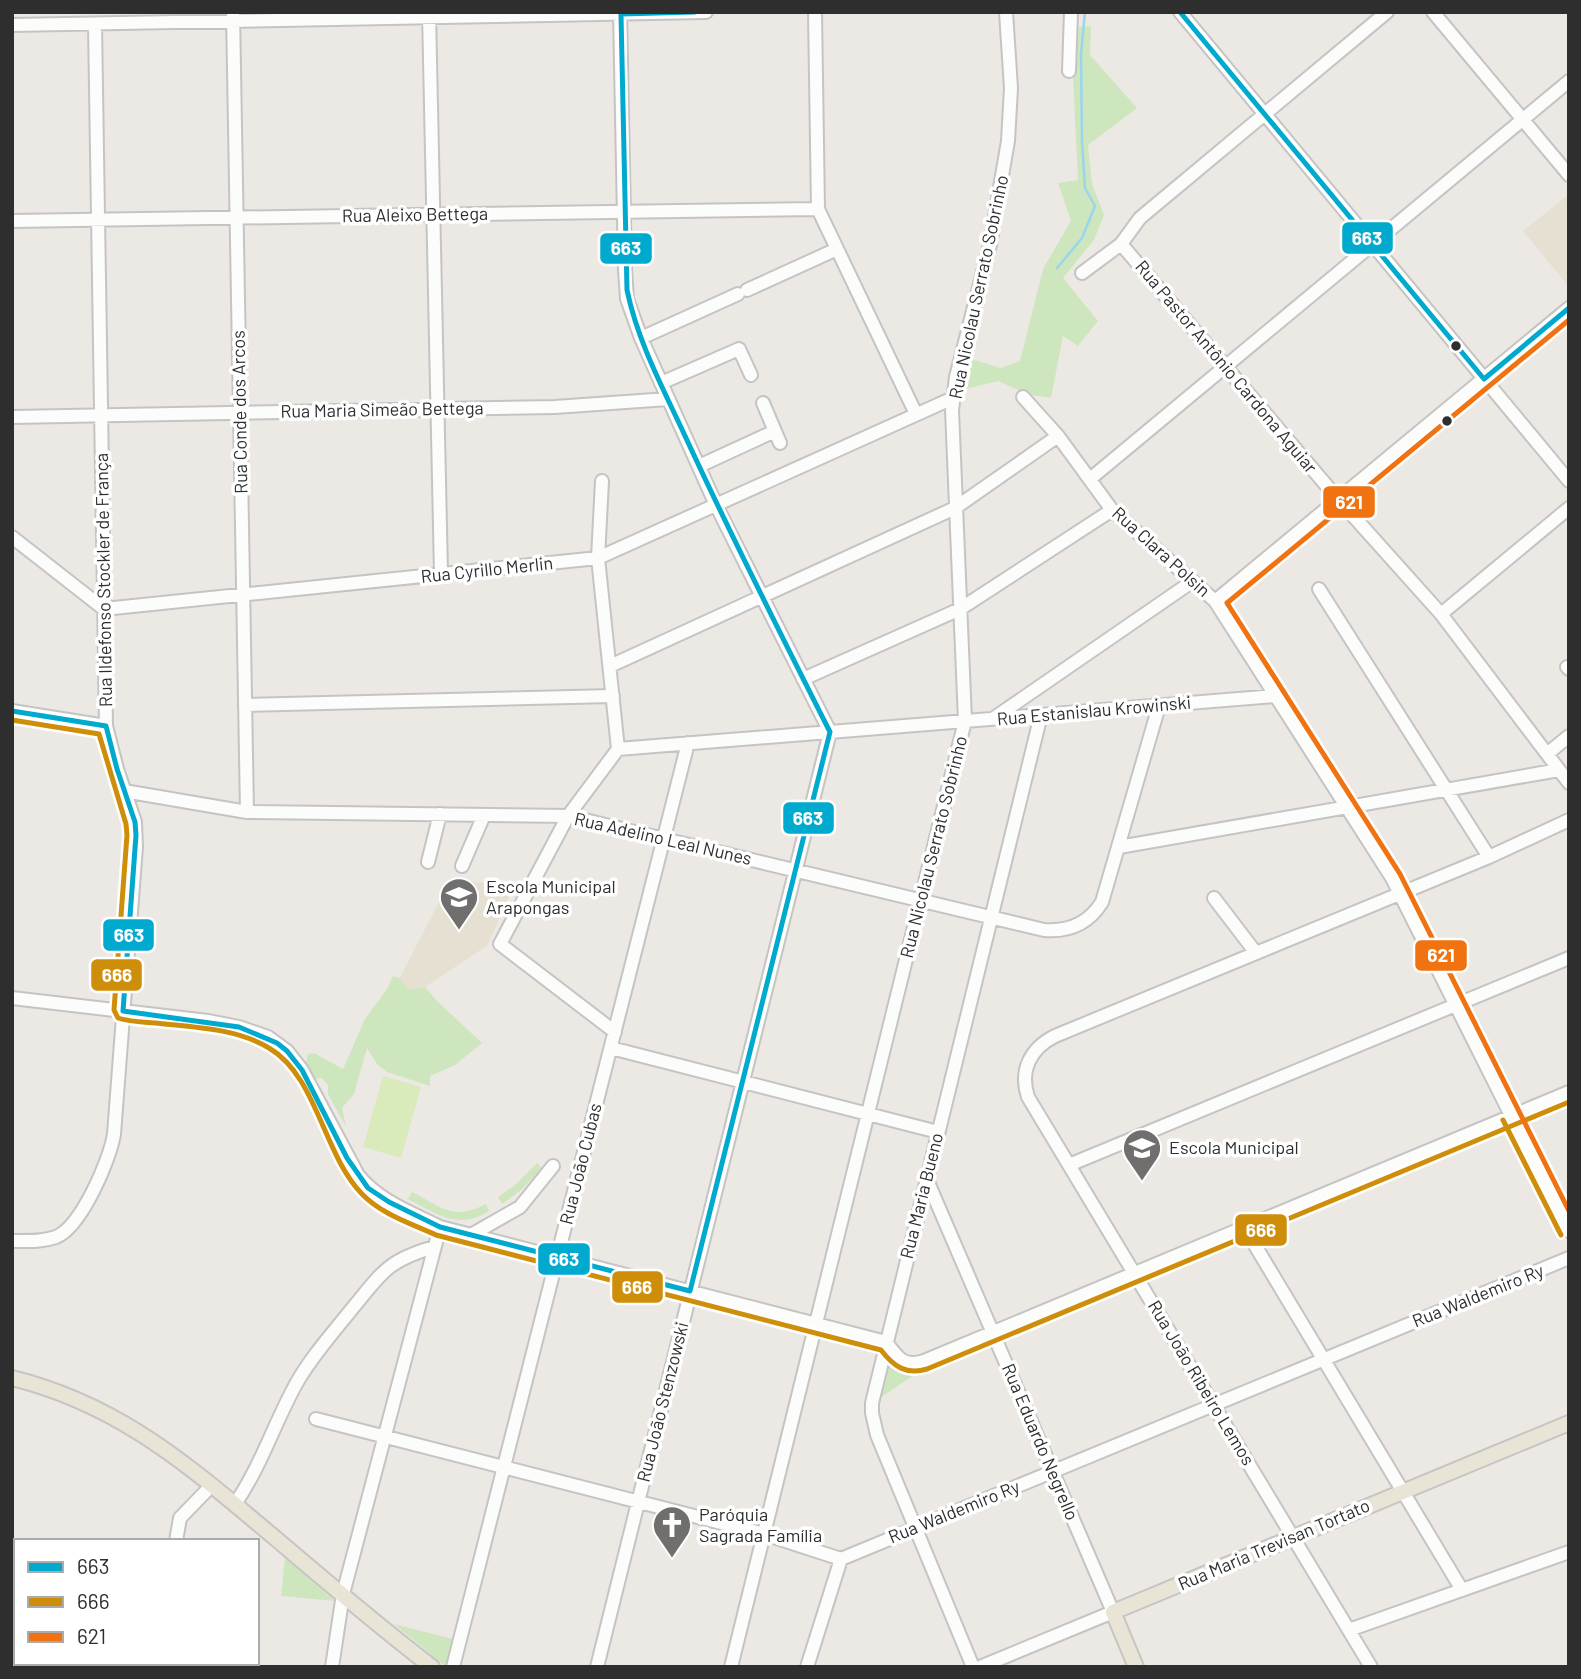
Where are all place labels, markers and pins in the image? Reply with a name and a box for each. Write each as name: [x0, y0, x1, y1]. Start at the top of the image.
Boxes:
unlabelled marker: [1449, 339, 1463, 353]
unlabelled marker: [1440, 414, 1454, 428]
place label: Escola Municipal Arapongas: [486, 875, 616, 918]
school or university icon: Escola Municipal Arapongas: [438, 876, 480, 931]
school or university icon: Escola Municipal: [1121, 1127, 1163, 1182]
place label: Escola Municipal: [1169, 1136, 1299, 1158]
place label: Paróquia Sagrada Família: [699, 1503, 822, 1546]
church icon: Paróquia Sagrada Família: [651, 1504, 693, 1559]

